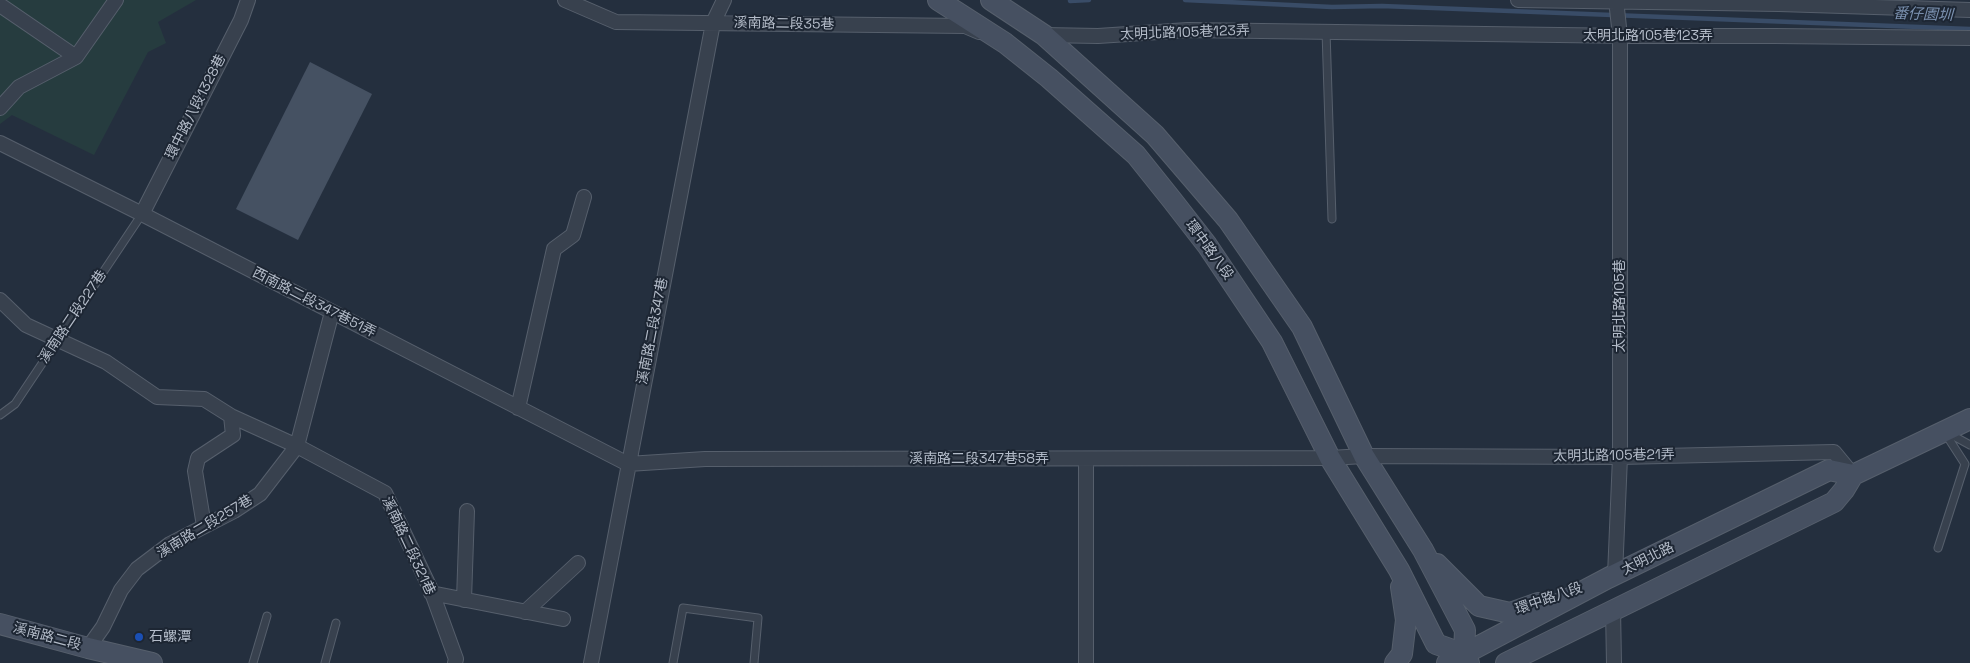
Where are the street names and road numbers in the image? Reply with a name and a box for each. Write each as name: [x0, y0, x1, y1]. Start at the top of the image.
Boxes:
street label: 溪南路二段35巷: [733, 15, 835, 33]
street label: 太明北路105巷123弄: [1120, 22, 1250, 44]
street label: 太明北路105巷123弄: [1583, 28, 1713, 44]
street label: 環中路八段1328巷: [162, 52, 230, 162]
street label: 環中路八段: [1182, 217, 1236, 283]
street label: 太明北路105巷: [1612, 259, 1628, 353]
street label: 西南路二段347巷51弄: [249, 264, 379, 342]
street label: 溪南路二段227巷: [36, 267, 110, 367]
street label: 溪南路二段347巷: [634, 276, 672, 386]
street label: 太明北路105巷21弄: [1553, 447, 1675, 465]
street label: 溪南路二段347巷58弄: [909, 451, 1049, 467]
street label: 溪南路二段257巷: [154, 492, 256, 562]
street label: 溪南路二段321巷: [378, 494, 438, 598]
street label: 太明北路: [1619, 539, 1677, 579]
street label: 環中路八段: [1513, 580, 1585, 618]
street label: 溪南路二段: [11, 620, 83, 654]

